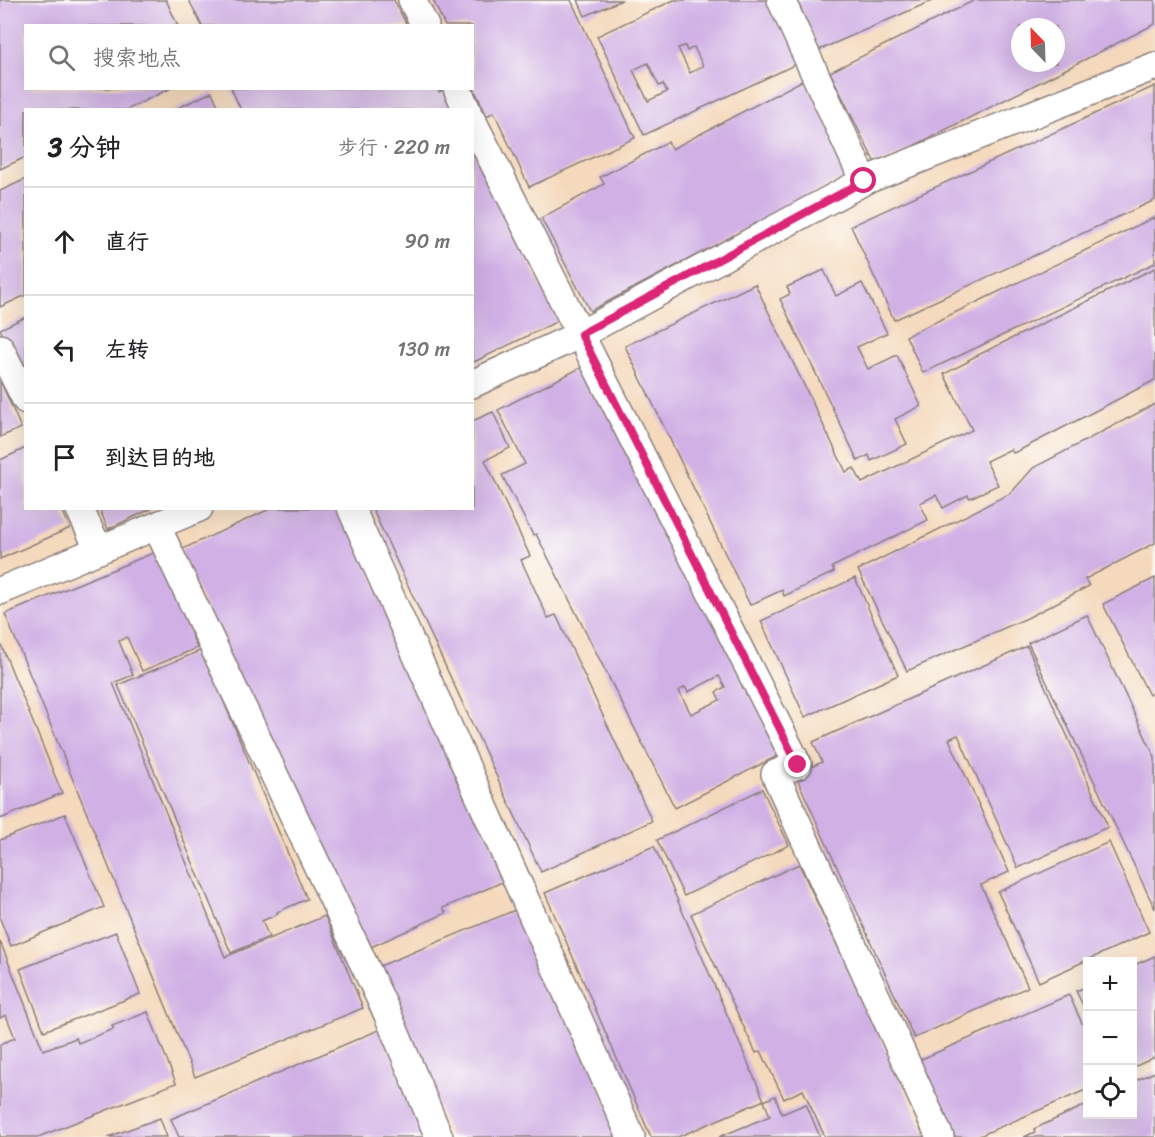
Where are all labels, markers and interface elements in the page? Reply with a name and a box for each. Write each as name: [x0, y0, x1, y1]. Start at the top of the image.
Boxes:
north arrow: [1011, 18, 1065, 72]
search box: [24, 24, 474, 90]
text: 搜索地点: [93, 38, 181, 77]
icon: search: [45, 41, 78, 74]
text: 3 分钟: [48, 124, 121, 170]
text: 步行 · 220 m: [338, 130, 450, 165]
route start: [850, 167, 876, 193]
text: 直行: [105, 222, 149, 261]
text: 90 m: [405, 224, 450, 259]
icon: ahead: [48, 225, 81, 258]
text: 左转: [105, 330, 149, 369]
text: 130 m: [397, 332, 450, 367]
icon: left: [48, 333, 81, 366]
text: 到达目的地: [105, 438, 215, 477]
icon: arrive: [48, 441, 81, 474]
route end: [784, 751, 810, 777]
map controls: [1083, 957, 1137, 1119]
button: +: [1083, 957, 1137, 1011]
button: −: [1083, 1011, 1137, 1065]
button: locate: [1083, 1065, 1137, 1119]

